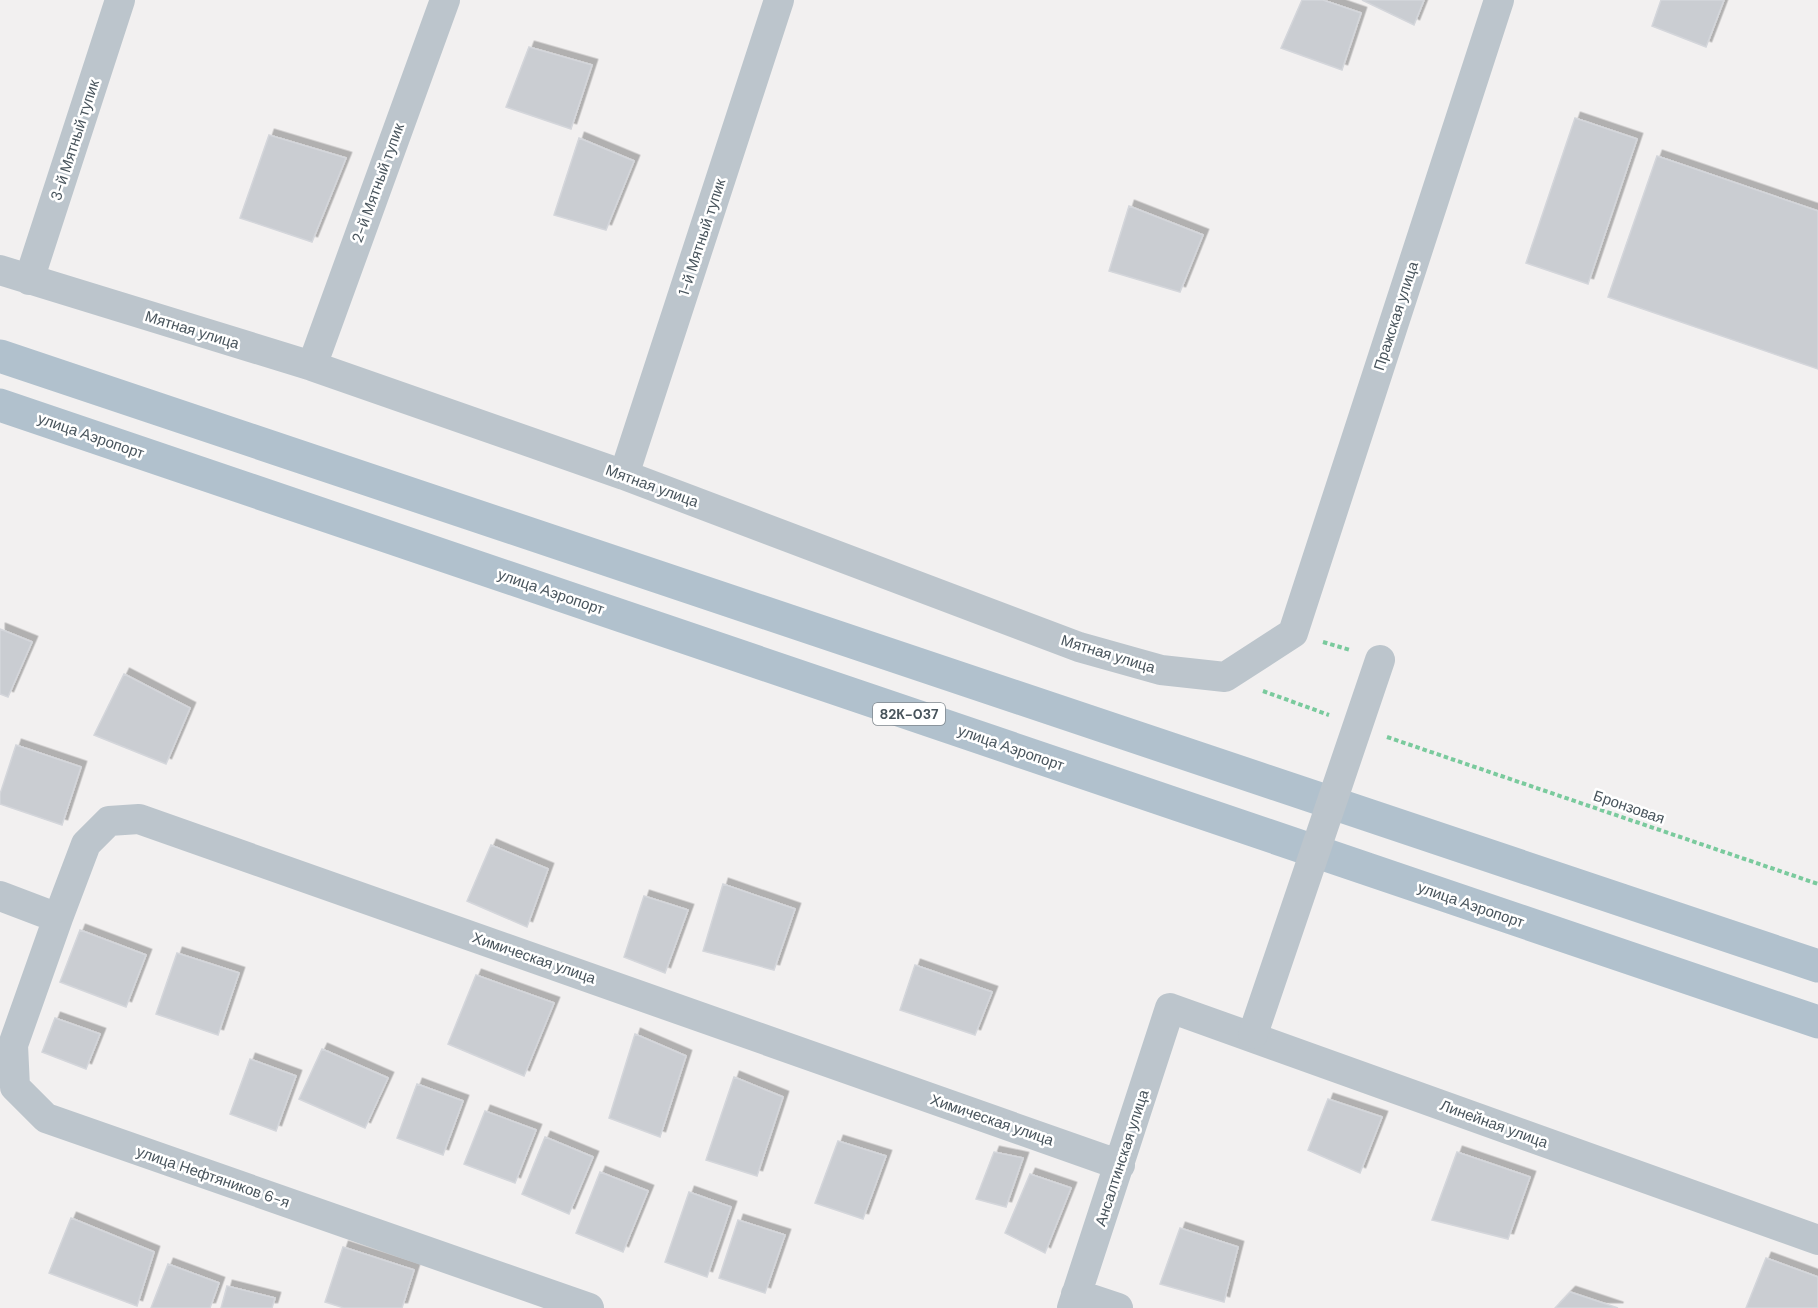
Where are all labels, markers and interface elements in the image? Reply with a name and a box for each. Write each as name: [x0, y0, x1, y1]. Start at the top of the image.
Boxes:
street label: 3-й Мятный тупик: [46, 77, 104, 203]
street label: 2-й Мятный тупик: [347, 120, 409, 245]
street label: 1-й Мятный тупик: [674, 176, 730, 298]
street label: Пражская улица: [1369, 258, 1423, 373]
street label: Мятная улица: [142, 306, 242, 354]
street label: улица Аэропорт: [35, 408, 147, 464]
street label: Мятная улица: [603, 460, 702, 512]
street label: улица Аэропорт: [495, 564, 607, 620]
street label: Мятная улица: [1058, 630, 1158, 678]
road number: 82К-037: [873, 703, 945, 725]
street label: улица Аэропорт: [955, 720, 1067, 776]
street label: Бронзовая: [1591, 785, 1667, 829]
street label: улица Аэропорт: [1415, 877, 1527, 933]
street label: Химическая улица: [470, 927, 599, 989]
street label: Ансалтинская улица: [1090, 1087, 1154, 1229]
street label: Химическая улица: [928, 1089, 1057, 1151]
street label: Линейная улица: [1437, 1095, 1551, 1153]
street label: улица Нефтяников 6-я: [134, 1141, 292, 1213]

